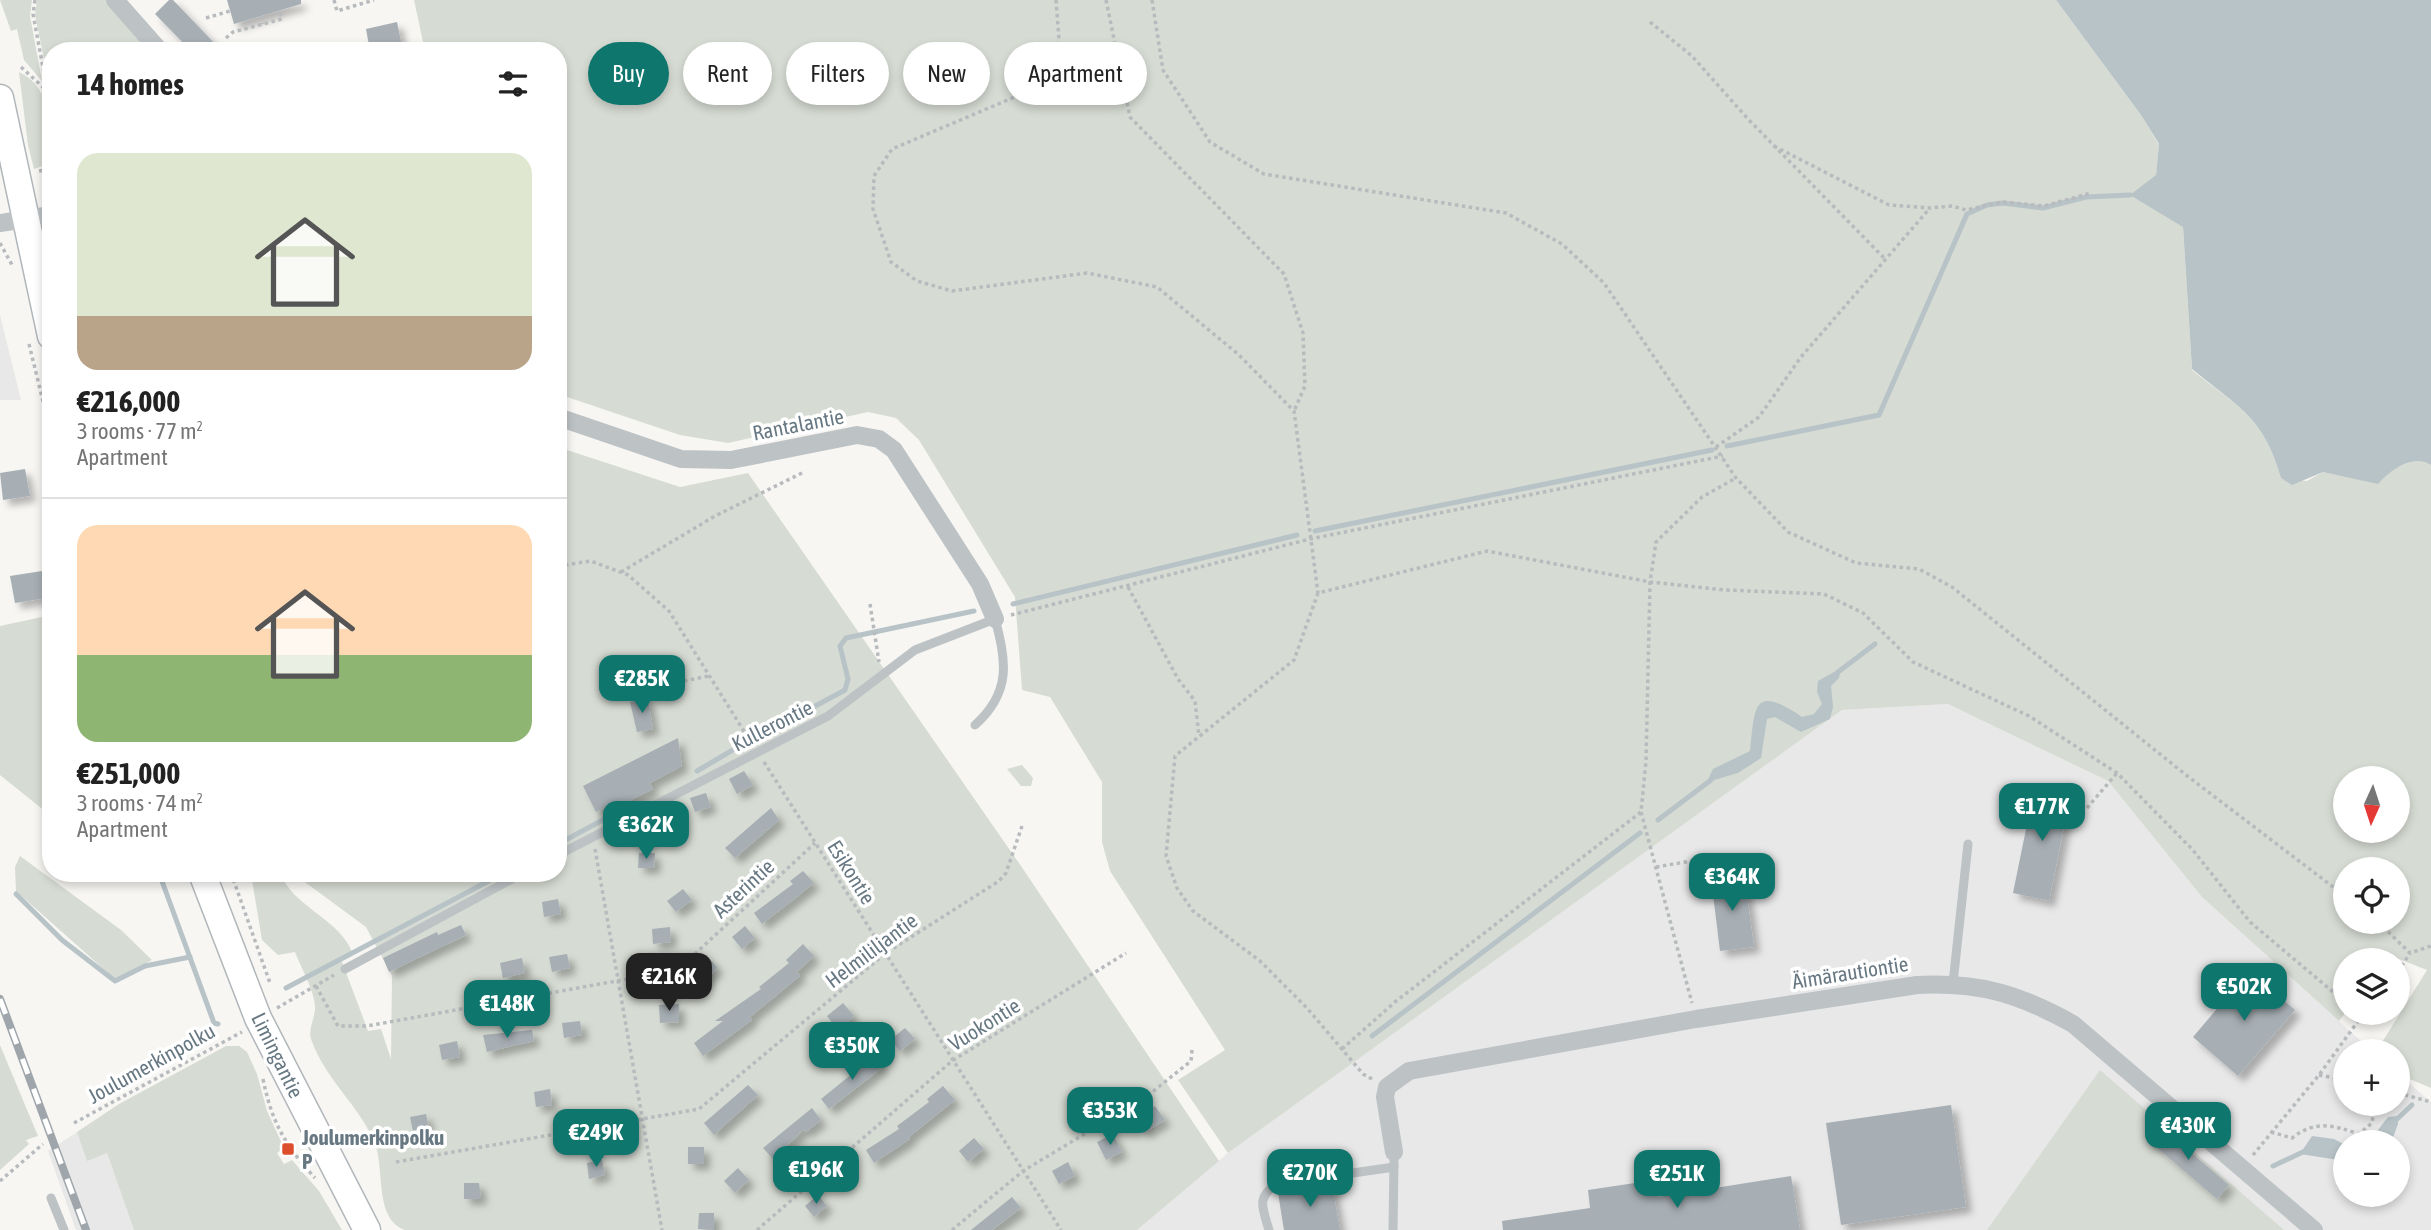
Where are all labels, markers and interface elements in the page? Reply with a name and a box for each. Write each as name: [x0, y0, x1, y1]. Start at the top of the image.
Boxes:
chip: Buy: [588, 42, 669, 105]
chip: Rent: [683, 42, 772, 105]
chip: Filters: [786, 42, 889, 105]
chip: New: [903, 42, 990, 105]
chip: Apartment: [1004, 42, 1147, 105]
icon: filters: [494, 65, 532, 103]
text: 14 homes: [77, 67, 184, 101]
icon: home: [242, 199, 368, 325]
text: €216,000: [77, 384, 180, 418]
street label: Rantalantie: [750, 403, 846, 445]
text: 3 rooms · 77 m²: [77, 418, 203, 444]
text: Apartment: [77, 444, 168, 470]
icon: home: [242, 571, 368, 697]
pin: €285K: [593, 656, 691, 715]
text: €285K: [615, 665, 669, 691]
street label: Kullerontie: [728, 694, 816, 756]
text: €251,000: [77, 756, 180, 790]
north arrow: [2333, 766, 2410, 844]
map controls: [2333, 766, 2410, 1207]
pin: €177K: [1993, 784, 2091, 843]
text: 3 rooms · 74 m²: [77, 790, 203, 816]
text: €177K: [2015, 793, 2069, 819]
pin: €362K: [597, 802, 695, 861]
text: €362K: [619, 811, 673, 837]
text: Apartment: [77, 816, 168, 842]
street label: Esikontie: [823, 836, 881, 908]
pin: €364K: [1683, 853, 1781, 913]
street label: Asterintie: [707, 854, 779, 922]
button: locate: [2333, 857, 2410, 934]
text: €364K: [1705, 863, 1759, 889]
street label: Helmililjantie: [820, 908, 922, 992]
button: layers: [2333, 948, 2410, 1025]
street label: Äimärautiontie: [1790, 951, 1910, 993]
pin: €216K: [620, 954, 718, 1013]
text: €216K: [642, 963, 696, 989]
pin: €502K: [2195, 964, 2293, 1023]
text: €502K: [2217, 973, 2271, 999]
pin: €148K: [458, 981, 556, 1040]
text: €148K: [480, 990, 534, 1016]
street label: Vuokontie: [944, 993, 1024, 1055]
street label: Limingantie: [247, 1008, 309, 1102]
street label: Joulumerkinpolku: [83, 1018, 219, 1108]
pin: €350K: [803, 1023, 901, 1082]
text: €350K: [825, 1032, 879, 1058]
button: +: [2333, 1039, 2410, 1116]
pin: €353K: [1061, 1088, 1159, 1147]
text: €353K: [1083, 1097, 1137, 1123]
pin: €430K: [2139, 1102, 2237, 1162]
pin: €249K: [547, 1110, 645, 1169]
text: €430K: [2161, 1112, 2215, 1138]
text: €249K: [569, 1119, 623, 1145]
place label: Joulumerkinpolku P: [301, 1125, 444, 1173]
button: −: [2333, 1130, 2410, 1207]
marker: Joulumerkinpolku P: [280, 1141, 296, 1157]
pin: €196K: [767, 1146, 865, 1206]
pin: €270K: [1261, 1150, 1359, 1209]
pin: €251K: [1628, 1150, 1726, 1210]
text: €196K: [789, 1156, 843, 1182]
text: €270K: [1283, 1159, 1337, 1185]
text: €251K: [1650, 1160, 1704, 1186]

